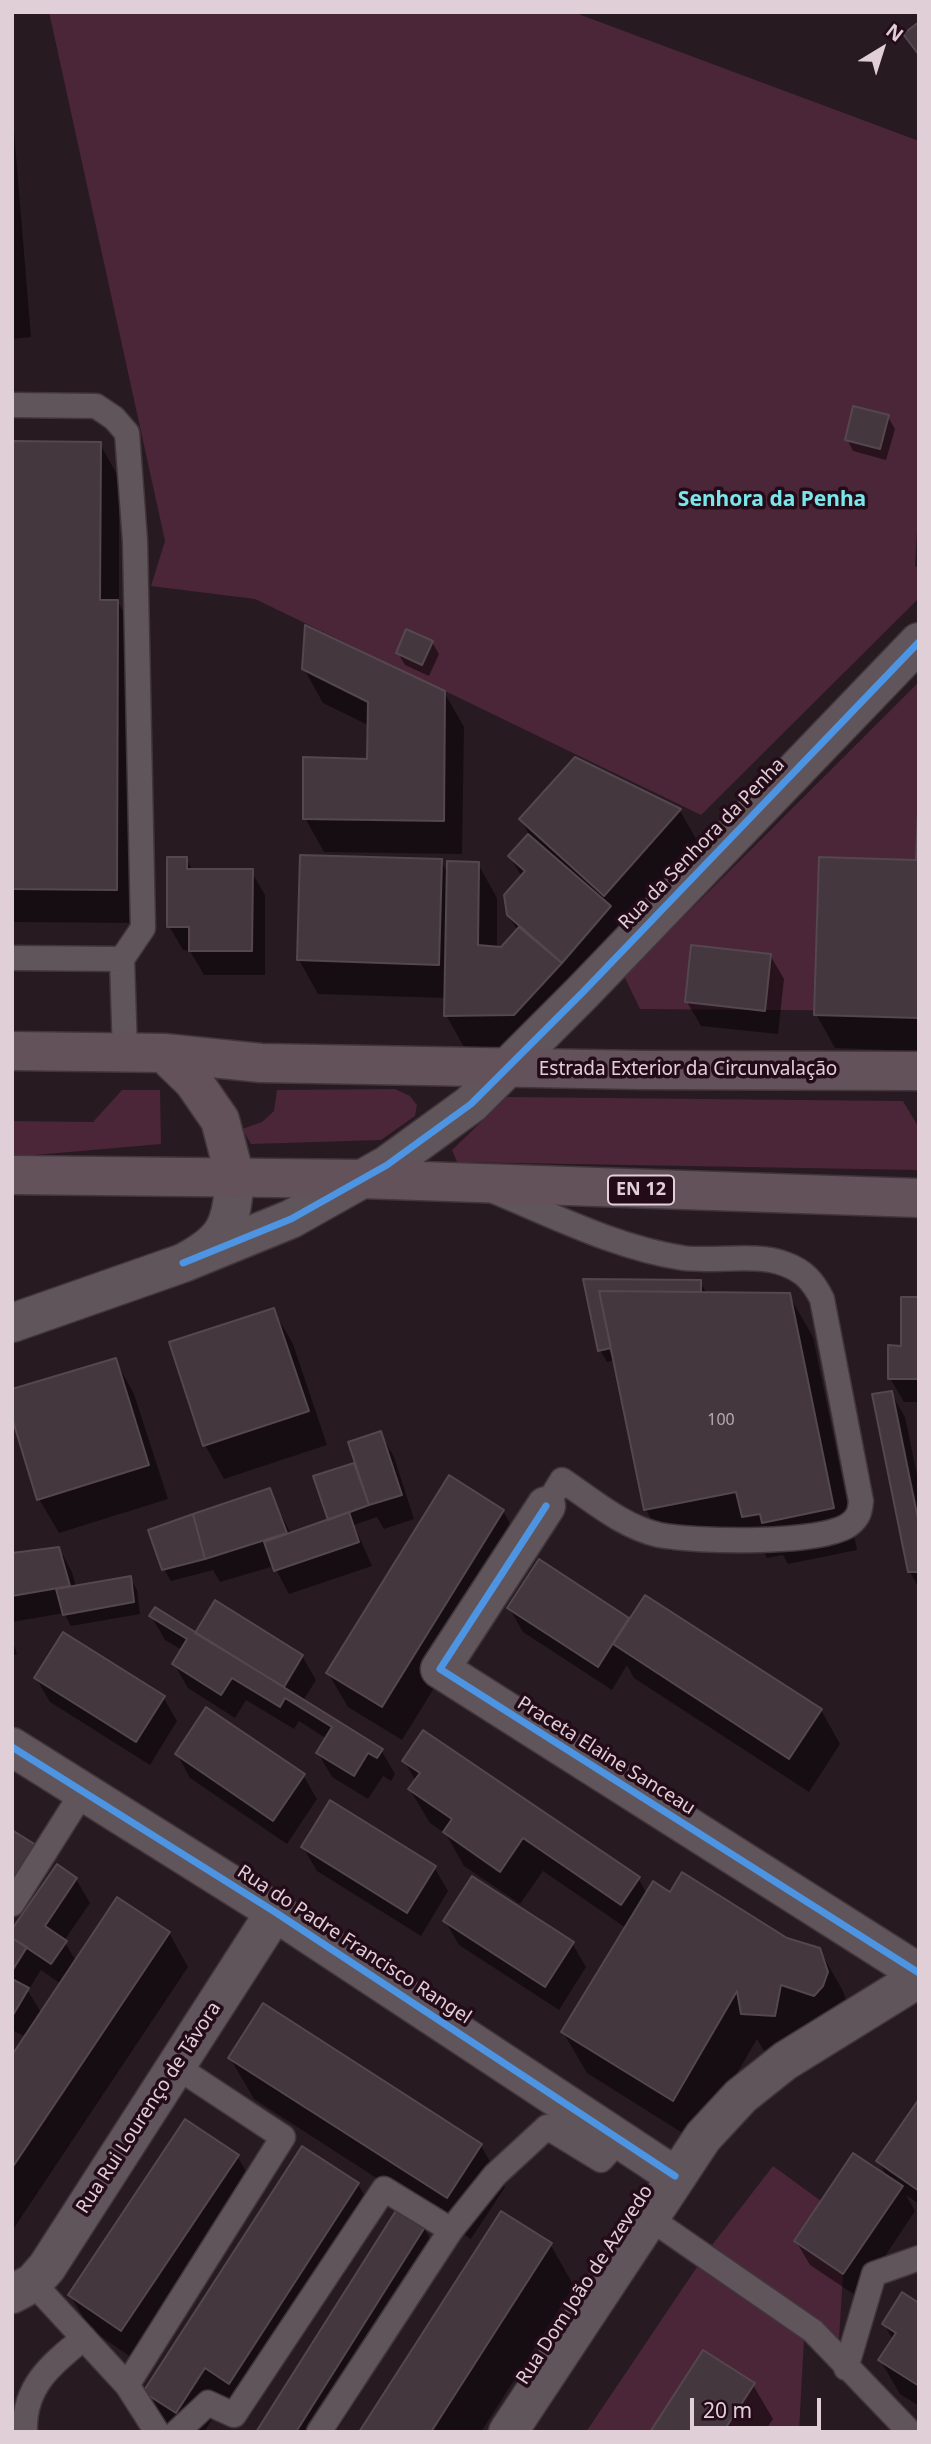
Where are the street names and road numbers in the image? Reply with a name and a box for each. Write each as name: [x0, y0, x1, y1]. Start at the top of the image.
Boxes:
street label: Rua da Senhora da Penha: [614, 754, 790, 934]
street label: Estrada Exterior da Circunvalação: [539, 1059, 837, 1081]
road number: EN 12: [608, 1176, 674, 1204]
street label: Praceta Elaine Sanceau: [513, 1692, 699, 1820]
street label: Rua do Padre Francisco Rangel: [233, 1861, 475, 2029]
street label: Rua Rui Lourenço de Távora: [72, 1998, 226, 2218]
street label: Rua Dom João de Azevedo: [512, 2181, 658, 2389]

